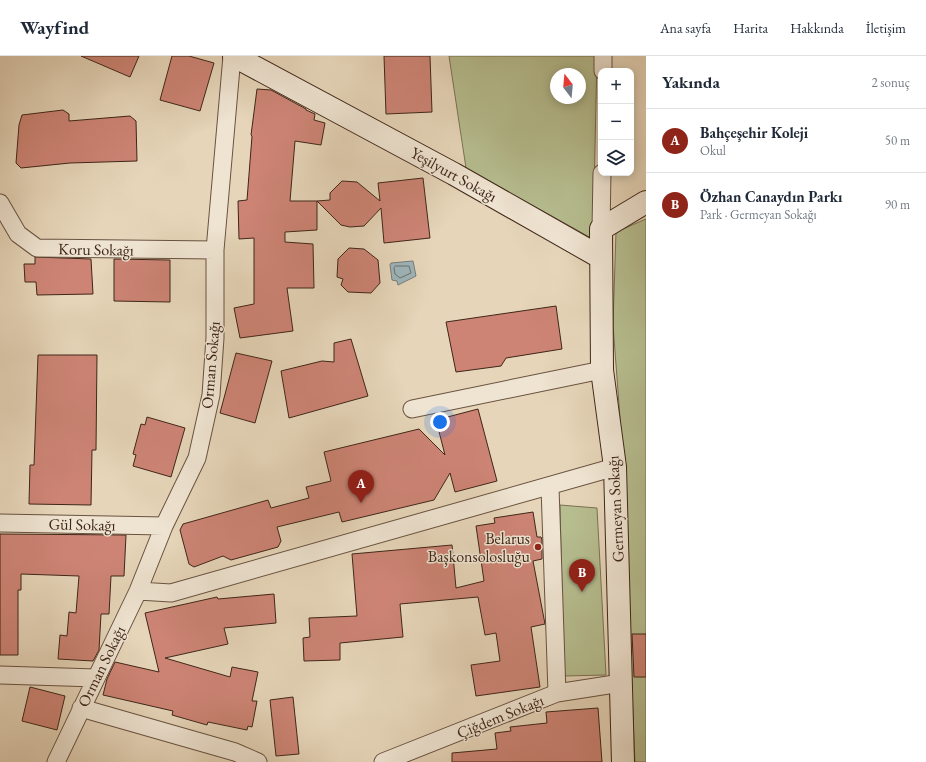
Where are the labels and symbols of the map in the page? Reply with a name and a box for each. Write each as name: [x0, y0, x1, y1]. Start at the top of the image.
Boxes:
north arrow: [550, 68, 586, 104]
street label: Yeşilyurt Sokağı: [407, 142, 501, 207]
street label: Koru Sokağı: [58, 238, 134, 261]
street label: Orman Sokağı: [196, 320, 225, 410]
your location: [430, 412, 450, 432]
street label: Germeyan Sokağı: [602, 455, 629, 563]
pin: A: [348, 470, 374, 503]
street label: Gül Sokağı: [48, 513, 116, 536]
place label: Belarus Başkonsolosluğu: [428, 528, 531, 567]
marker: Belarus Başkonsolosluğu: [533, 542, 543, 552]
pin: B: [569, 559, 595, 592]
street label: Orman Sokağı: [73, 622, 130, 710]
street label: Çiğdem Sokağı: [454, 689, 547, 743]

